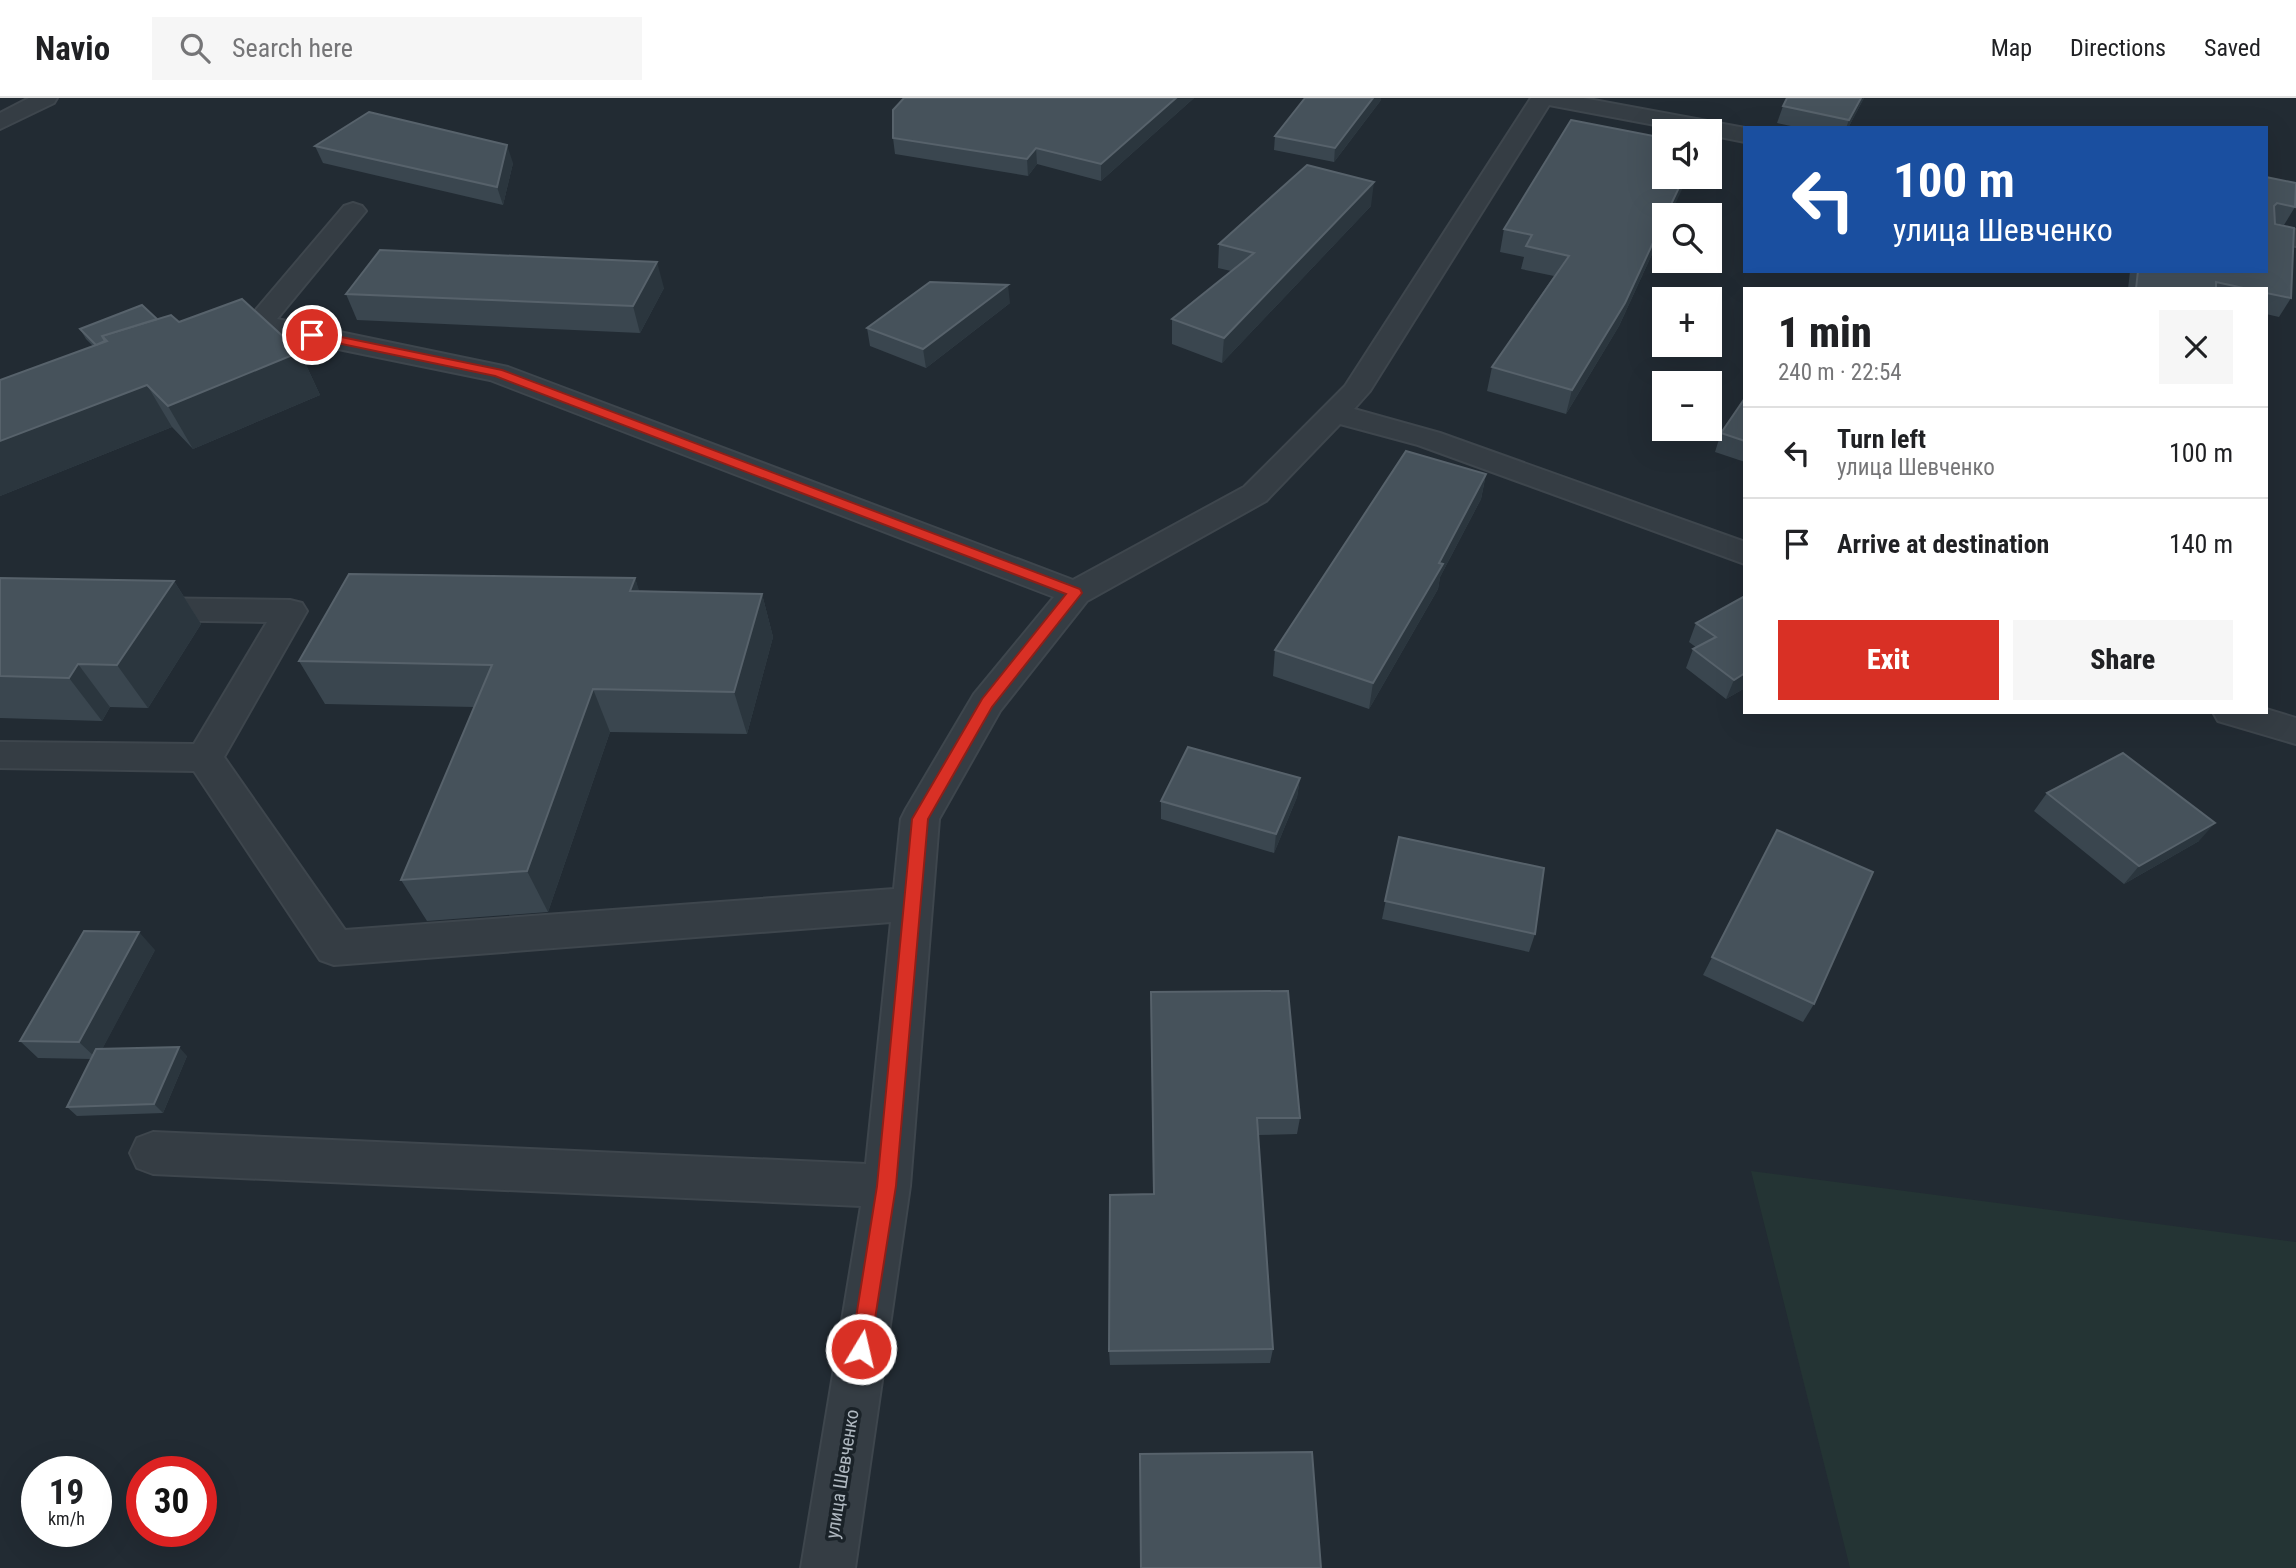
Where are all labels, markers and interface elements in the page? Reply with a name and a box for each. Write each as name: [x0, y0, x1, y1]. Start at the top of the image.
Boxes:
search box: [152, 17, 642, 80]
text: Navio: [35, 29, 110, 68]
icon: search: [176, 29, 214, 67]
text: Search here: [232, 33, 353, 63]
text: Map: [1991, 34, 2032, 62]
text: Directions: [2070, 34, 2166, 62]
text: Saved: [2204, 34, 2261, 62]
map controls: [1652, 119, 1722, 441]
button: sound: [1652, 119, 1722, 189]
text: 100 m: [1893, 152, 2015, 209]
icon: left: [1778, 154, 1869, 245]
button: search: [1652, 203, 1722, 273]
text: улица Шевченко: [1893, 211, 2113, 249]
button: +: [1652, 287, 1722, 357]
pin: [282, 305, 342, 365]
text: 1 min: [1778, 308, 1872, 357]
button: close: [2159, 310, 2233, 384]
icon: arrive: [293, 316, 331, 354]
text: 240 m · 22:54: [1778, 359, 1902, 386]
button: −: [1652, 371, 1722, 441]
text: Turn left: [1837, 424, 1926, 454]
icon: left: [1778, 434, 1816, 472]
text: 100 m: [2169, 438, 2233, 468]
text: улица Шевченко: [1837, 454, 1995, 481]
icon: arrive: [1778, 525, 1816, 563]
text: Arrive at destination: [1837, 529, 2049, 559]
text: 140 m: [2169, 529, 2233, 559]
button: Exit: [1778, 620, 1999, 700]
button: Share: [2013, 620, 2233, 700]
position arrow: [824, 1312, 898, 1386]
street label: улица Шевченко: [820, 1408, 864, 1540]
speed limit sign: 30: [126, 1456, 217, 1547]
text: 19: [49, 1472, 84, 1513]
text: km/h: [48, 1508, 85, 1529]

